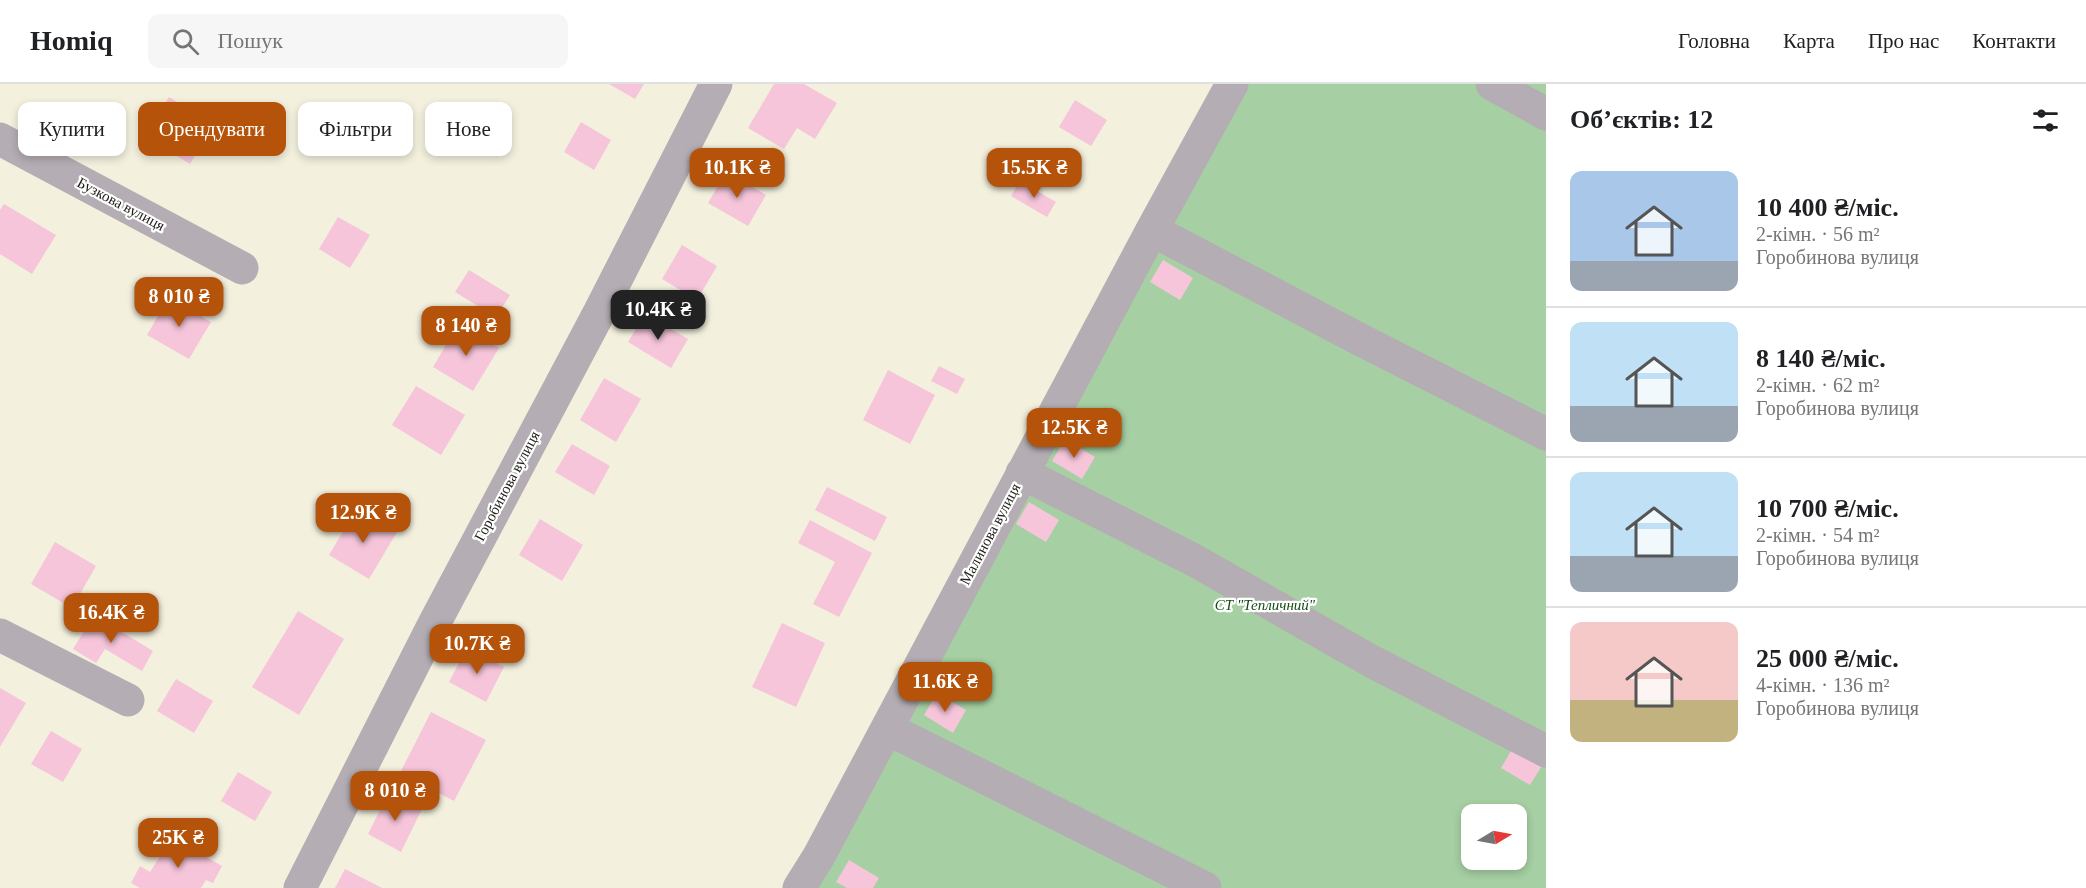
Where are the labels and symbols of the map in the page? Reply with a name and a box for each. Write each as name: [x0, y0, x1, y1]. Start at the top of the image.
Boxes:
pin: 10.1K ₴: [682, 148, 792, 199]
pin: 15.5K ₴: [979, 148, 1089, 199]
street label: Бузкова вулиця: [74, 174, 168, 234]
pin: 8 010 ₴: [124, 277, 234, 328]
pin: 10.4K ₴: [603, 290, 713, 341]
pin: 8 140 ₴: [411, 306, 521, 357]
pin: 12.5K ₴: [1019, 408, 1129, 459]
street label: Горобинова вулиця: [471, 428, 543, 544]
street label: Малинова вулиця: [957, 481, 1023, 587]
pin: 12.9K ₴: [308, 493, 418, 544]
pin: 16.4K ₴: [56, 593, 166, 644]
park label: СТ "Тепличний": [1215, 597, 1316, 613]
pin: 10.7K ₴: [422, 624, 532, 675]
pin: 11.6K ₴: [890, 662, 1000, 713]
pin: 8 010 ₴: [340, 771, 450, 822]
north arrow: [1461, 804, 1527, 870]
pin: 25K ₴: [136, 818, 220, 869]

